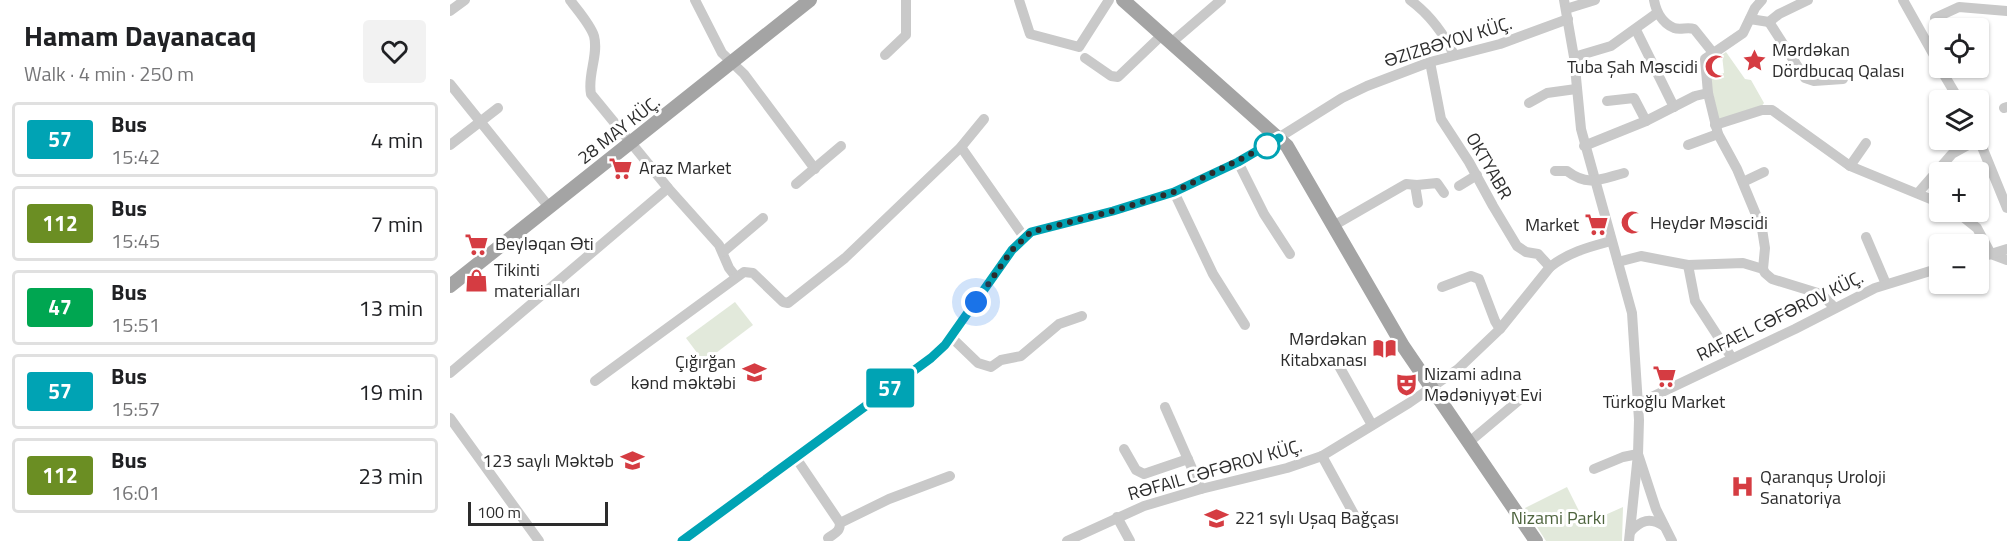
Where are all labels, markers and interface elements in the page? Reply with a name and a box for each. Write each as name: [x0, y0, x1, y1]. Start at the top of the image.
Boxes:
street label: ƏZIZBƏYOV KÜÇ.: [1380, 9, 1515, 74]
text: Hamam Dayanacaq: [24, 14, 257, 57]
map controls: [1929, 18, 1989, 294]
button: locate: [1929, 18, 1989, 78]
button: heart: [363, 20, 426, 83]
place label: Mərdəkan Dördbucaq Qalası: [1772, 36, 1904, 84]
place icon: Mərdəkan Dördbucaq Qalası: [1741, 47, 1767, 73]
place label: Tuba Şah Məscidi: [1567, 53, 1698, 80]
mosque icon: Tuba Şah Məscidi: [1703, 54, 1729, 80]
text: Walk · 4 min · 250 m: [24, 58, 194, 89]
street label: 28 MAY KÜÇ.: [572, 89, 666, 170]
button: layers: [1929, 90, 1989, 150]
text: Bus: [111, 107, 147, 141]
text: 57: [48, 123, 72, 155]
text: 4 min: [371, 123, 423, 157]
street label: OKTYABR: [1459, 127, 1519, 204]
unlabelled marker: [1254, 133, 1280, 159]
text: 15:42: [111, 141, 160, 172]
place label: Araz Market: [639, 154, 732, 181]
supermarket icon: Araz Market: [608, 155, 634, 181]
button: +: [1929, 162, 1989, 222]
text: Bus: [111, 191, 147, 225]
text: 112: [42, 207, 78, 239]
text: 7 min: [371, 207, 423, 241]
place label: Heydər Məscidi: [1650, 209, 1768, 236]
mosque icon: Heydər Məscidi: [1619, 210, 1645, 236]
place label: Market: [1525, 211, 1580, 238]
supermarket icon: Market: [1584, 212, 1610, 238]
text: 15:45: [111, 225, 160, 256]
place label: Beyləqan Əti: [495, 230, 594, 257]
supermarket icon: Beyləqan Əti: [464, 231, 490, 257]
button: −: [1929, 234, 1989, 294]
place label: Tikinti materialları: [494, 256, 580, 304]
street label: RAFAEL CƏFƏROV KÜÇ.: [1692, 263, 1868, 368]
shop icon: Tikinti materialları: [463, 267, 489, 293]
text: Bus: [111, 275, 147, 309]
your location: [961, 287, 991, 317]
text: 47: [48, 291, 72, 323]
text: 13 min: [358, 291, 423, 325]
text: 15:51: [111, 309, 160, 340]
place label: Mərdəkan Kitabxanası: [1280, 325, 1367, 373]
library icon: Mərdəkan Kitabxanası: [1372, 336, 1398, 362]
place label: Çığırğan kənd məktəbi: [631, 348, 736, 396]
text: Bus: [111, 359, 147, 393]
school or university icon: Çığırğan kənd məktəbi: [741, 359, 767, 385]
place label: Nizami adına Mədəniyyət Evi: [1424, 360, 1542, 408]
supermarket icon: Türkoğlu Market: [1651, 363, 1677, 389]
line badge: 57: [863, 368, 917, 408]
theatre icon: Nizami adına Mədəniyyət Evi: [1393, 371, 1419, 397]
text: 57: [878, 372, 902, 404]
text: 57: [48, 375, 72, 407]
text: 19 min: [358, 375, 423, 409]
place label: Türkoğlu Market: [1603, 388, 1726, 415]
text: 15:57: [111, 393, 160, 424]
street label: RƏFAIL CƏFƏROV KÜÇ.: [1124, 432, 1305, 507]
text: Bus: [111, 443, 147, 477]
place label: 123 saylı Məktəb: [482, 447, 614, 474]
school or university icon: 123 saylı Məktəb: [619, 448, 645, 474]
text: 112: [42, 459, 78, 491]
text: 23 min: [358, 459, 423, 493]
place label: Qaranquş Uroloji Sanatoriya: [1760, 463, 1886, 511]
hospital icon: Qaranquş Uroloji Sanatoriya: [1729, 474, 1755, 500]
text: 16:01: [111, 477, 160, 508]
scale bar: [468, 499, 608, 526]
text: 100 m: [477, 500, 521, 524]
place label: 221 sylı Uşaq Bağçası: [1235, 504, 1399, 531]
park label: Nizami Parkı: [1511, 504, 1605, 531]
school or university icon: 221 sylı Uşaq Bağçası: [1204, 505, 1230, 531]

